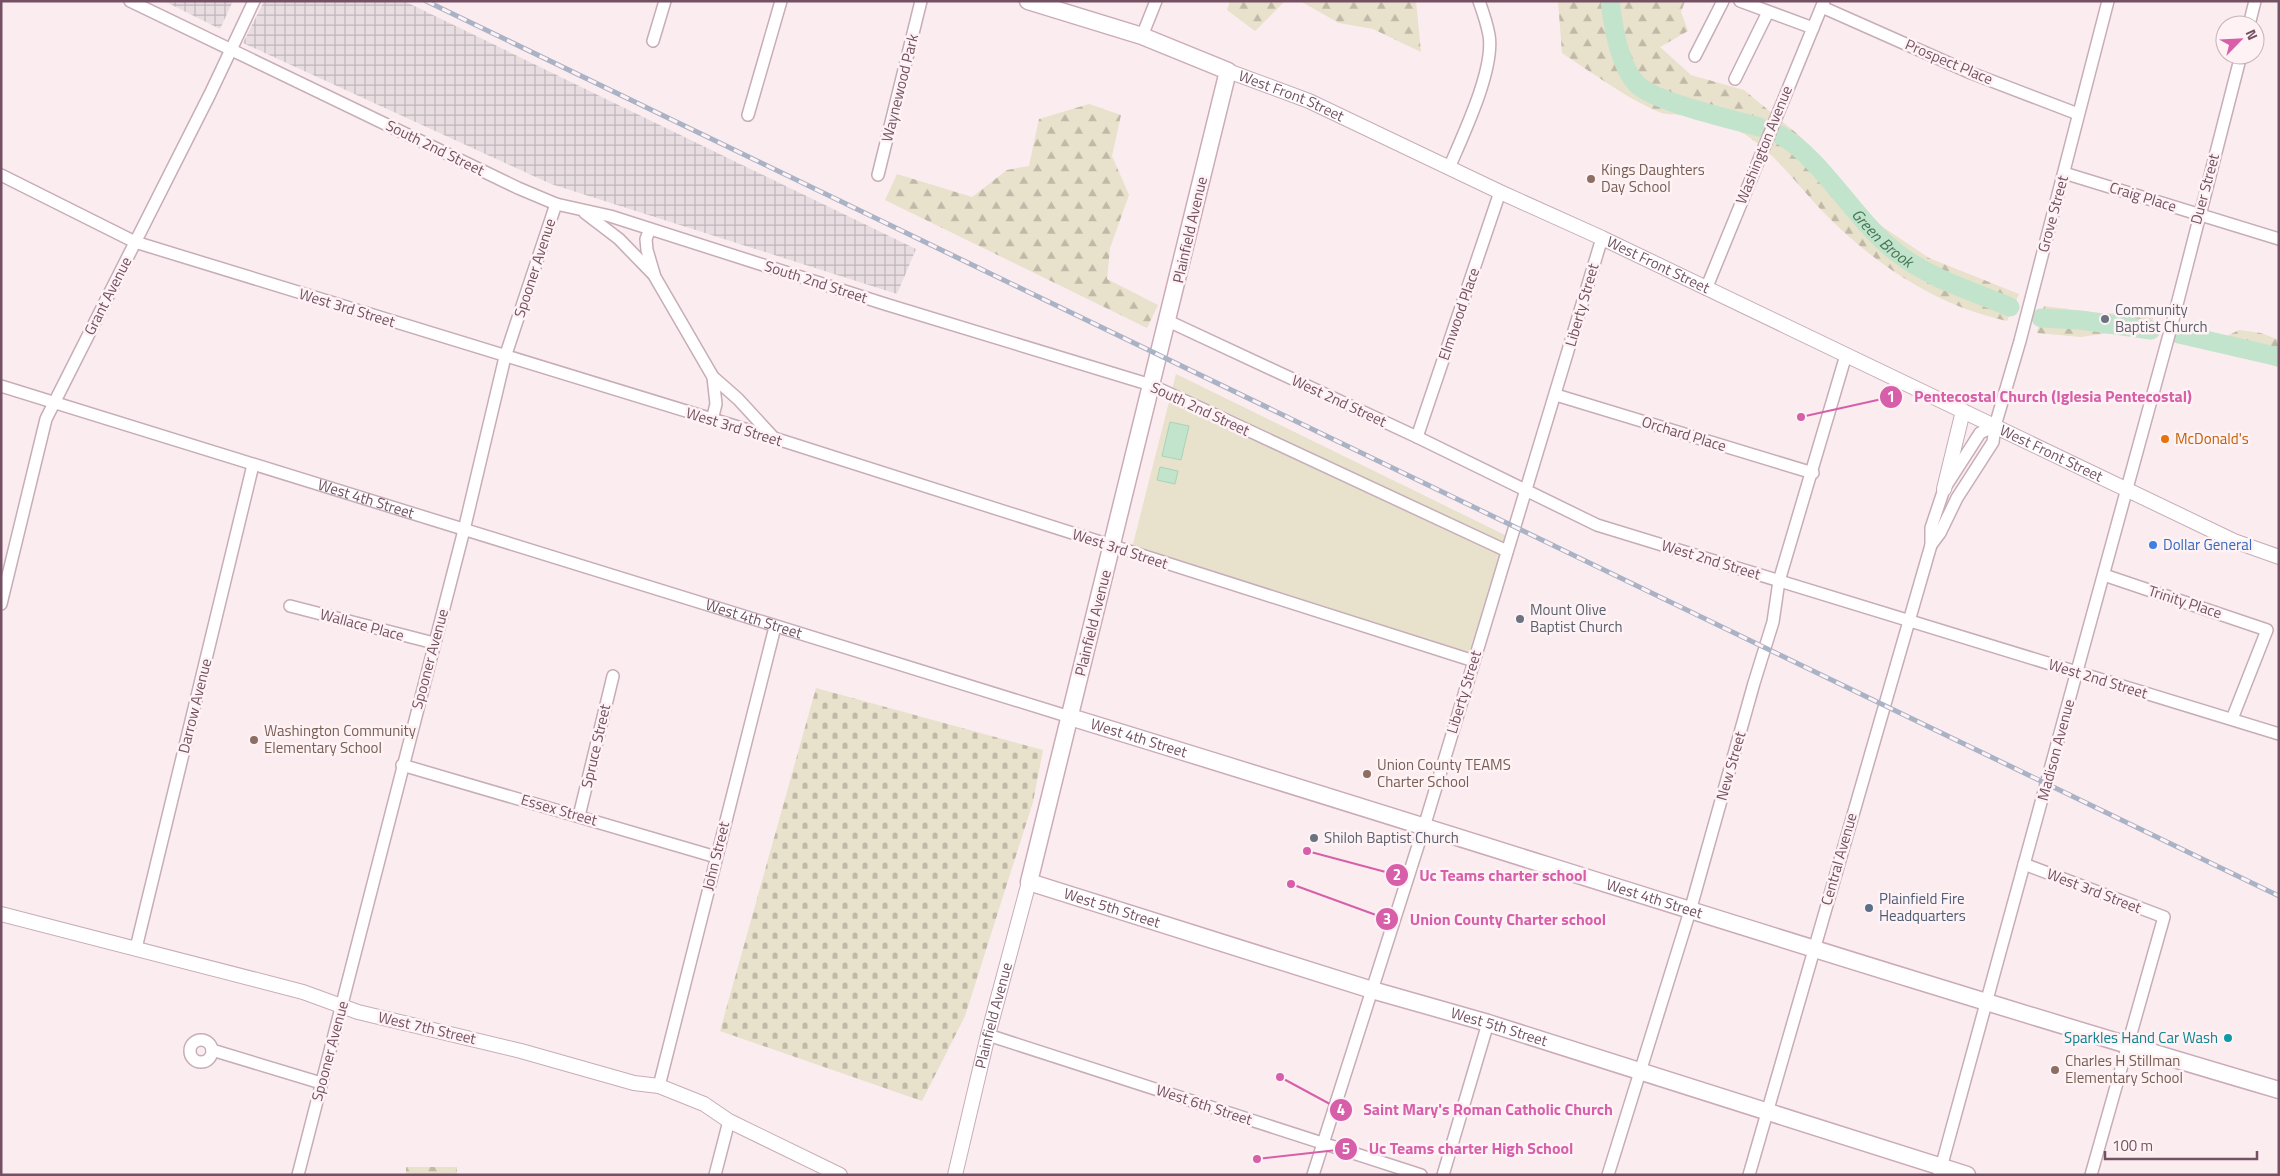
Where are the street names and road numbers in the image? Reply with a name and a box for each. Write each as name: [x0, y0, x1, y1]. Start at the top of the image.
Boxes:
street label: Waynewood Park: [875, 32, 924, 144]
street label: Prospect Place: [1902, 33, 1997, 90]
street label: West Front Street: [1235, 64, 1349, 127]
street label: Washington Avenue: [1729, 82, 1798, 208]
street label: South 2nd Street: [382, 114, 489, 182]
street label: Duer Street: [2184, 150, 2225, 227]
street label: Grove Street: [2031, 172, 2074, 255]
street label: Plainfield Avenue: [1166, 174, 1213, 285]
street label: Craig Place: [2107, 175, 2180, 218]
street label: Spooner Avenue: [508, 215, 561, 320]
street label: West Front Street: [1603, 230, 1714, 299]
street label: Grant Avenue: [78, 252, 137, 339]
street label: South 2nd Street: [762, 254, 871, 309]
street label: Liberty Street: [1559, 260, 1605, 349]
street label: Elmwood Place: [1432, 264, 1485, 363]
street label: West 3rd Street: [296, 282, 399, 333]
street label: West 2nd Street: [1288, 368, 1391, 433]
street label: South 2nd Street: [1147, 376, 1254, 442]
street label: West 3rd Street: [683, 401, 786, 452]
street label: Orchard Place: [1639, 410, 1729, 457]
street label: West Front Street: [1996, 418, 2108, 488]
street label: West 4th Street: [315, 473, 418, 524]
street label: West 3rd Street: [1069, 522, 1172, 575]
street label: West 2nd Street: [1659, 534, 1764, 586]
street label: Plainfield Avenue: [1068, 567, 1117, 678]
street label: Trinity Place: [2145, 579, 2225, 624]
street label: West 4th Street: [703, 593, 806, 645]
street label: Wallace Place: [317, 602, 407, 647]
street label: Spooner Avenue: [405, 606, 454, 712]
street label: Liberty Street: [1440, 647, 1487, 736]
street label: West 2nd Street: [2046, 653, 2151, 705]
street label: Darrow Avenue: [172, 656, 217, 756]
street label: Madison Avenue: [2031, 696, 2080, 803]
street label: Spruce Street: [575, 701, 616, 790]
street label: West 4th Street: [1088, 712, 1191, 764]
street label: New Street: [1710, 728, 1752, 803]
street label: Essex Street: [518, 788, 601, 832]
street label: Central Avenue: [1814, 810, 1863, 908]
street label: John Street: [696, 818, 735, 893]
street label: West 3rd Street: [2044, 862, 2145, 919]
street label: West 4th Street: [1603, 873, 1706, 925]
street label: West 5th Street: [1061, 882, 1164, 934]
street label: Plainfield Avenue: [968, 960, 1018, 1071]
street label: Spooner Avenue: [305, 998, 354, 1104]
street label: West 5th Street: [1448, 1001, 1551, 1052]
street label: West 7th Street: [376, 1005, 479, 1050]
street label: West 6th Street: [1153, 1078, 1256, 1131]

